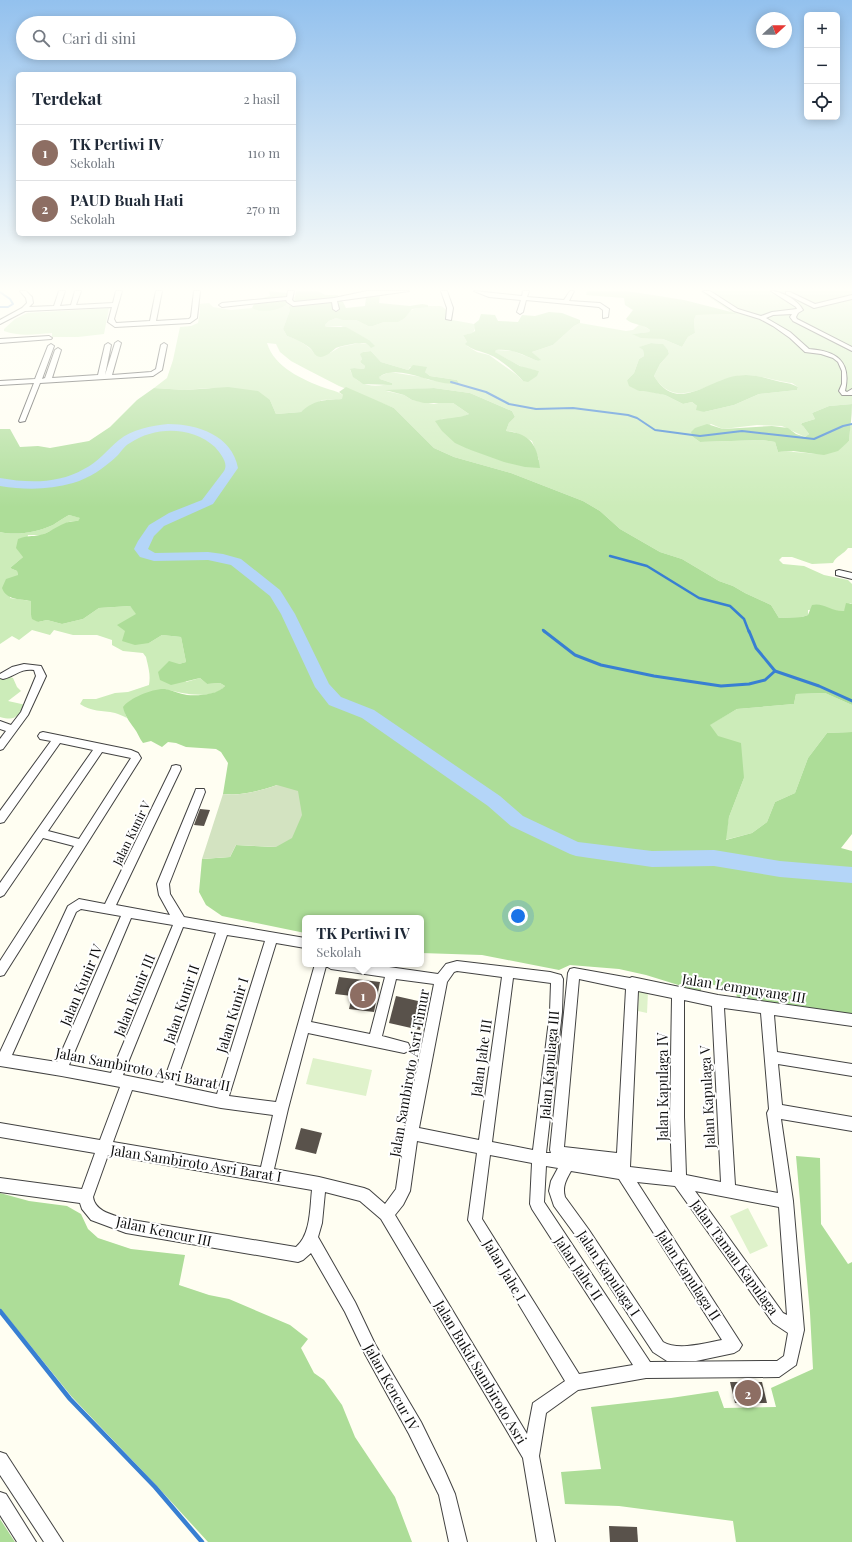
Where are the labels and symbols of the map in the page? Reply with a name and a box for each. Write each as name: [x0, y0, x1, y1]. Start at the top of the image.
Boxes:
north arrow: [756, 12, 792, 48]
street label: Jalan Kunir V: [108, 798, 154, 869]
your location: [508, 906, 528, 926]
street label: Jalan Kunir IV: [55, 941, 107, 1030]
street label: Jalan Kunir III: [108, 951, 159, 1040]
street label: Jalan Kunir II: [158, 962, 204, 1047]
street label: Jalan Lempuyang III: [680, 969, 808, 1007]
street label: Jalan Kunir I: [211, 975, 253, 1056]
pin: 1: [350, 980, 376, 1010]
street label: Jalan Sambiroto Asri Timur: [385, 987, 433, 1160]
street label: Jalan Kapulaga III: [535, 1010, 563, 1121]
street label: Jalan Jahe III: [466, 1018, 496, 1099]
street label: Jalan Kapulaga IV: [653, 1033, 672, 1142]
street label: Jalan Sambiroto Asri Barat II: [53, 1043, 232, 1095]
street label: Jalan Kapulaga V: [695, 1045, 719, 1150]
street label: Jalan Sambiroto Asri Barat I: [108, 1140, 283, 1186]
street label: Jalan Taman Kapulaga: [686, 1195, 783, 1318]
street label: Jalan Kencur III: [113, 1211, 214, 1250]
street label: Jalan Kapulaga II: [652, 1225, 726, 1324]
street label: Jalan Kapulaga I: [573, 1226, 645, 1320]
street label: Jalan Jahe II: [550, 1231, 608, 1304]
street label: Jalan Jahe I: [479, 1235, 531, 1305]
street label: Jalan Bukit Sambiroto Asri: [430, 1296, 532, 1447]
street label: Jalan Kencur IV: [360, 1339, 424, 1434]
pin: 2: [735, 1378, 761, 1408]

